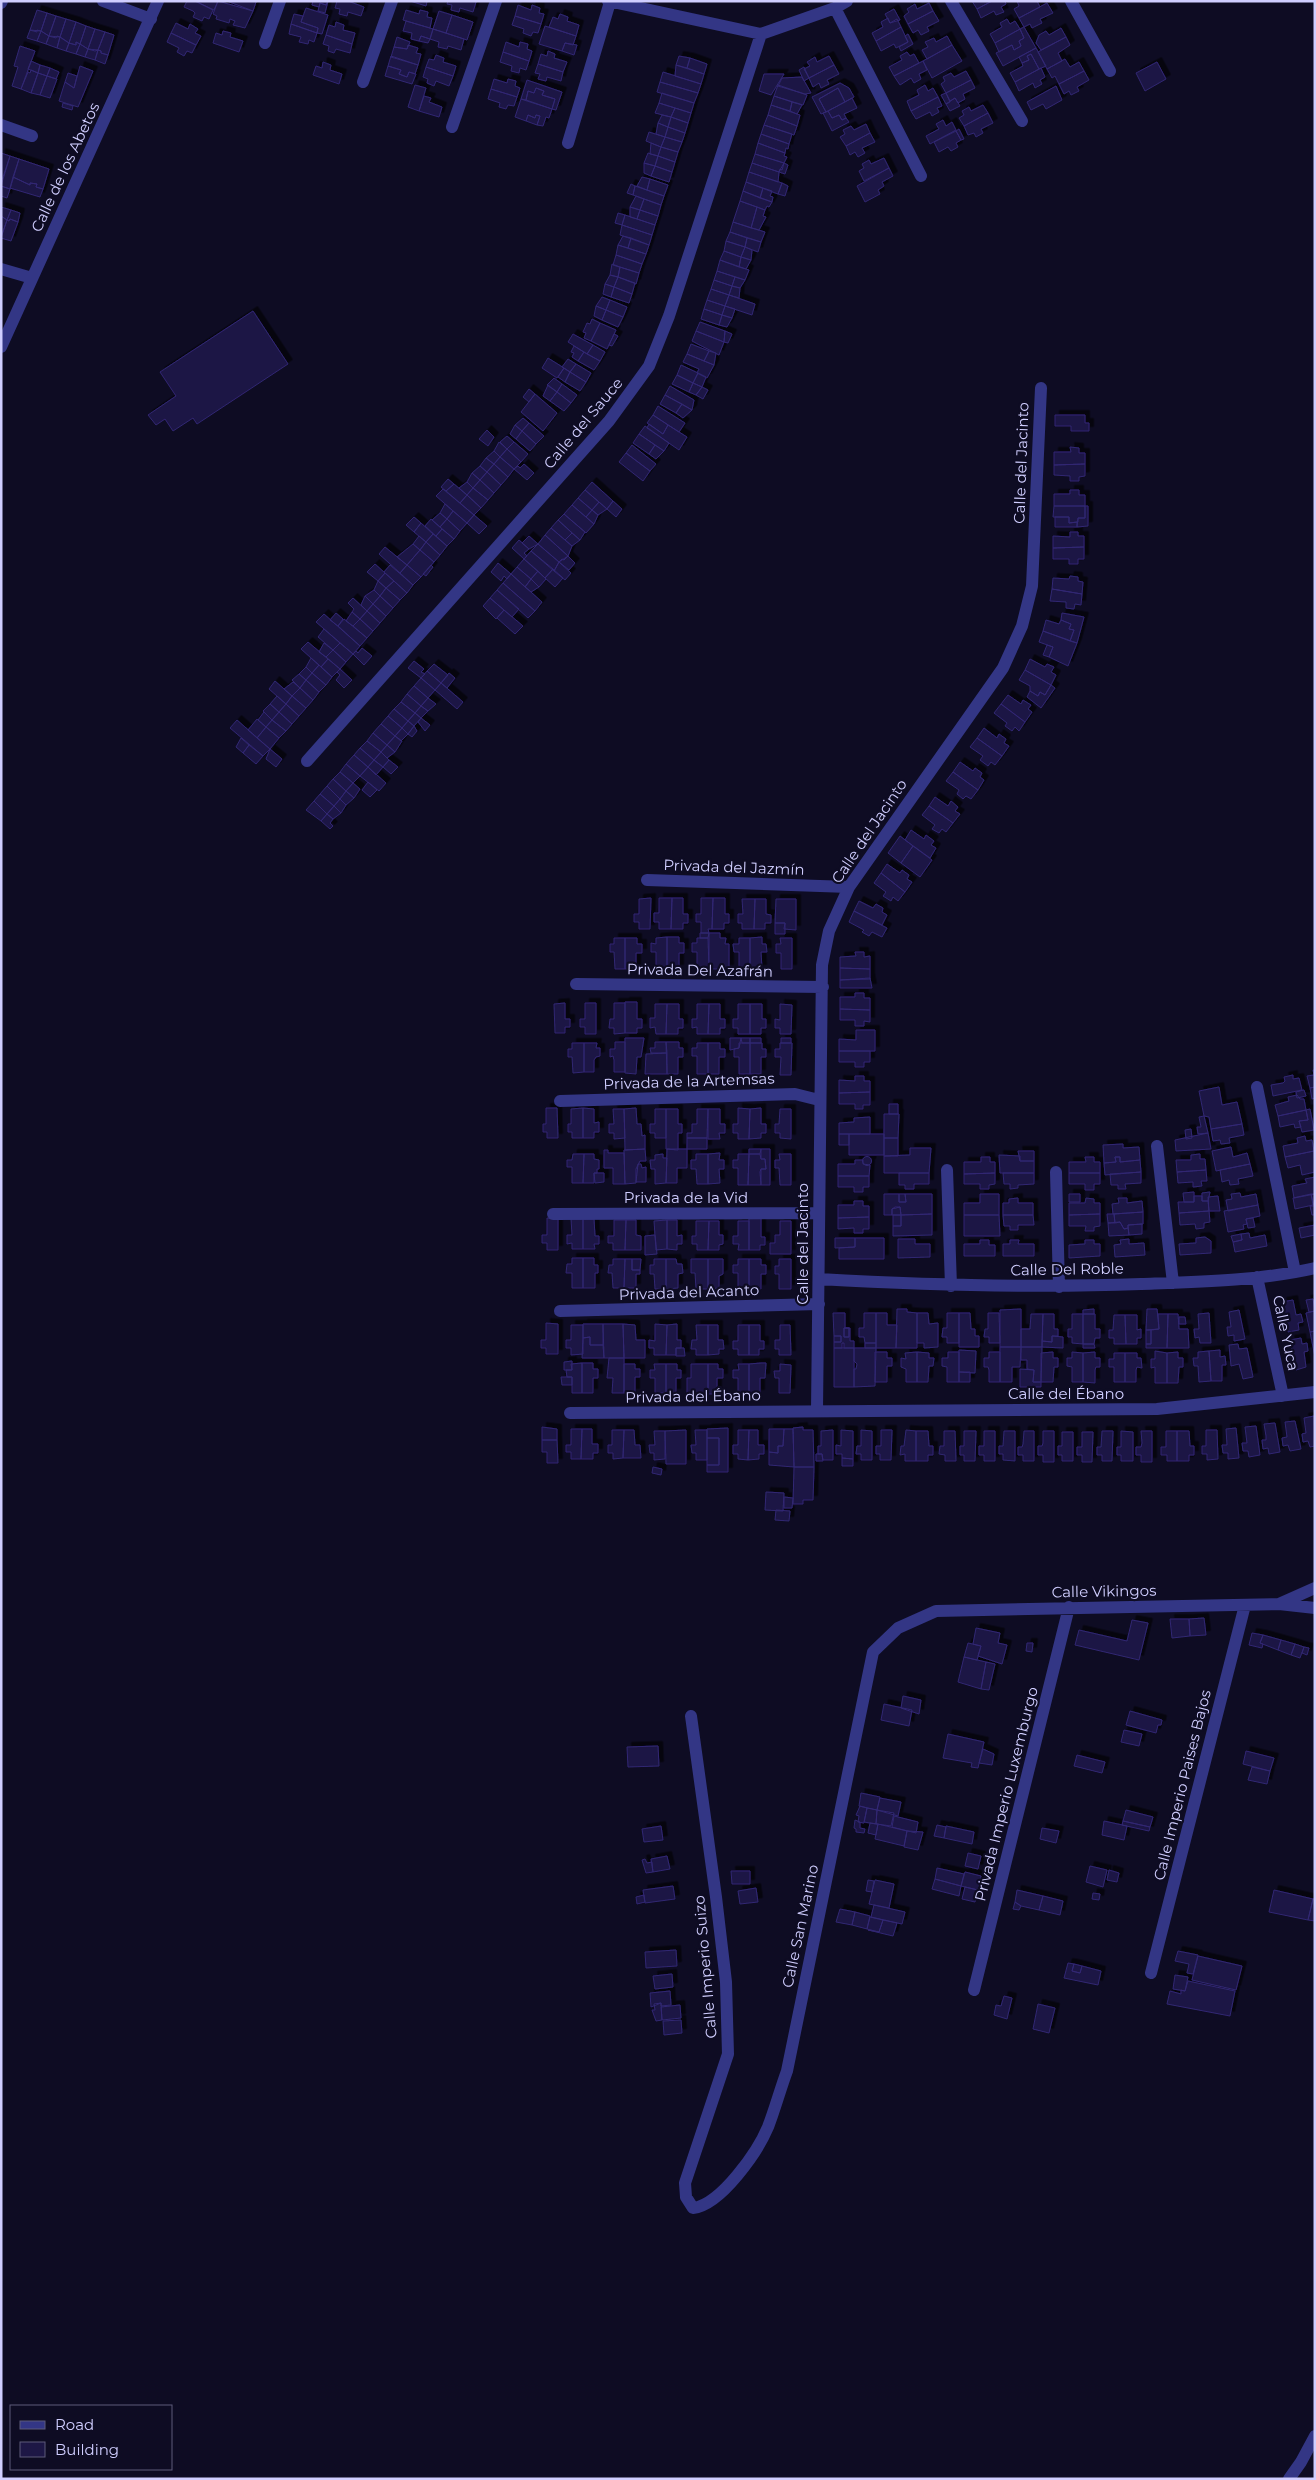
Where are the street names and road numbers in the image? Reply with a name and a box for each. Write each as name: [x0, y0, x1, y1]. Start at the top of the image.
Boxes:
street label: Calle de los Abetos: [27, 99, 103, 235]
street label: Calle del Sauce: [539, 374, 627, 472]
street label: Calle del Jacinto: [1009, 402, 1033, 524]
street label: Calle del Jacinto: [827, 775, 911, 887]
street label: Privada del Jazmín: [663, 855, 805, 879]
street label: Privada Del Azafrán: [627, 959, 773, 981]
street label: Privada de la Artemsas: [603, 1069, 775, 1093]
street label: Calle del Jacinto: [793, 1183, 812, 1305]
street label: Privada de la Vid: [624, 1188, 748, 1207]
street label: Calle Del Roble: [1010, 1259, 1124, 1279]
street label: Privada del Acanto: [618, 1280, 760, 1304]
street label: Calle Yuca: [1269, 1293, 1303, 1373]
street label: Calle del Ébano: [1008, 1384, 1124, 1403]
street label: Privada del Ébano: [625, 1385, 761, 1407]
street label: Calle Vikingos: [1051, 1581, 1157, 1601]
street label: Privada Imperio Luxemburgo: [970, 1685, 1042, 1903]
street label: Calle Imperio Paises Bajos: [1149, 1688, 1215, 1882]
street label: Calle San Marino: [778, 1863, 822, 1989]
street label: Calle Imperio Suizo: [689, 1895, 721, 2039]

